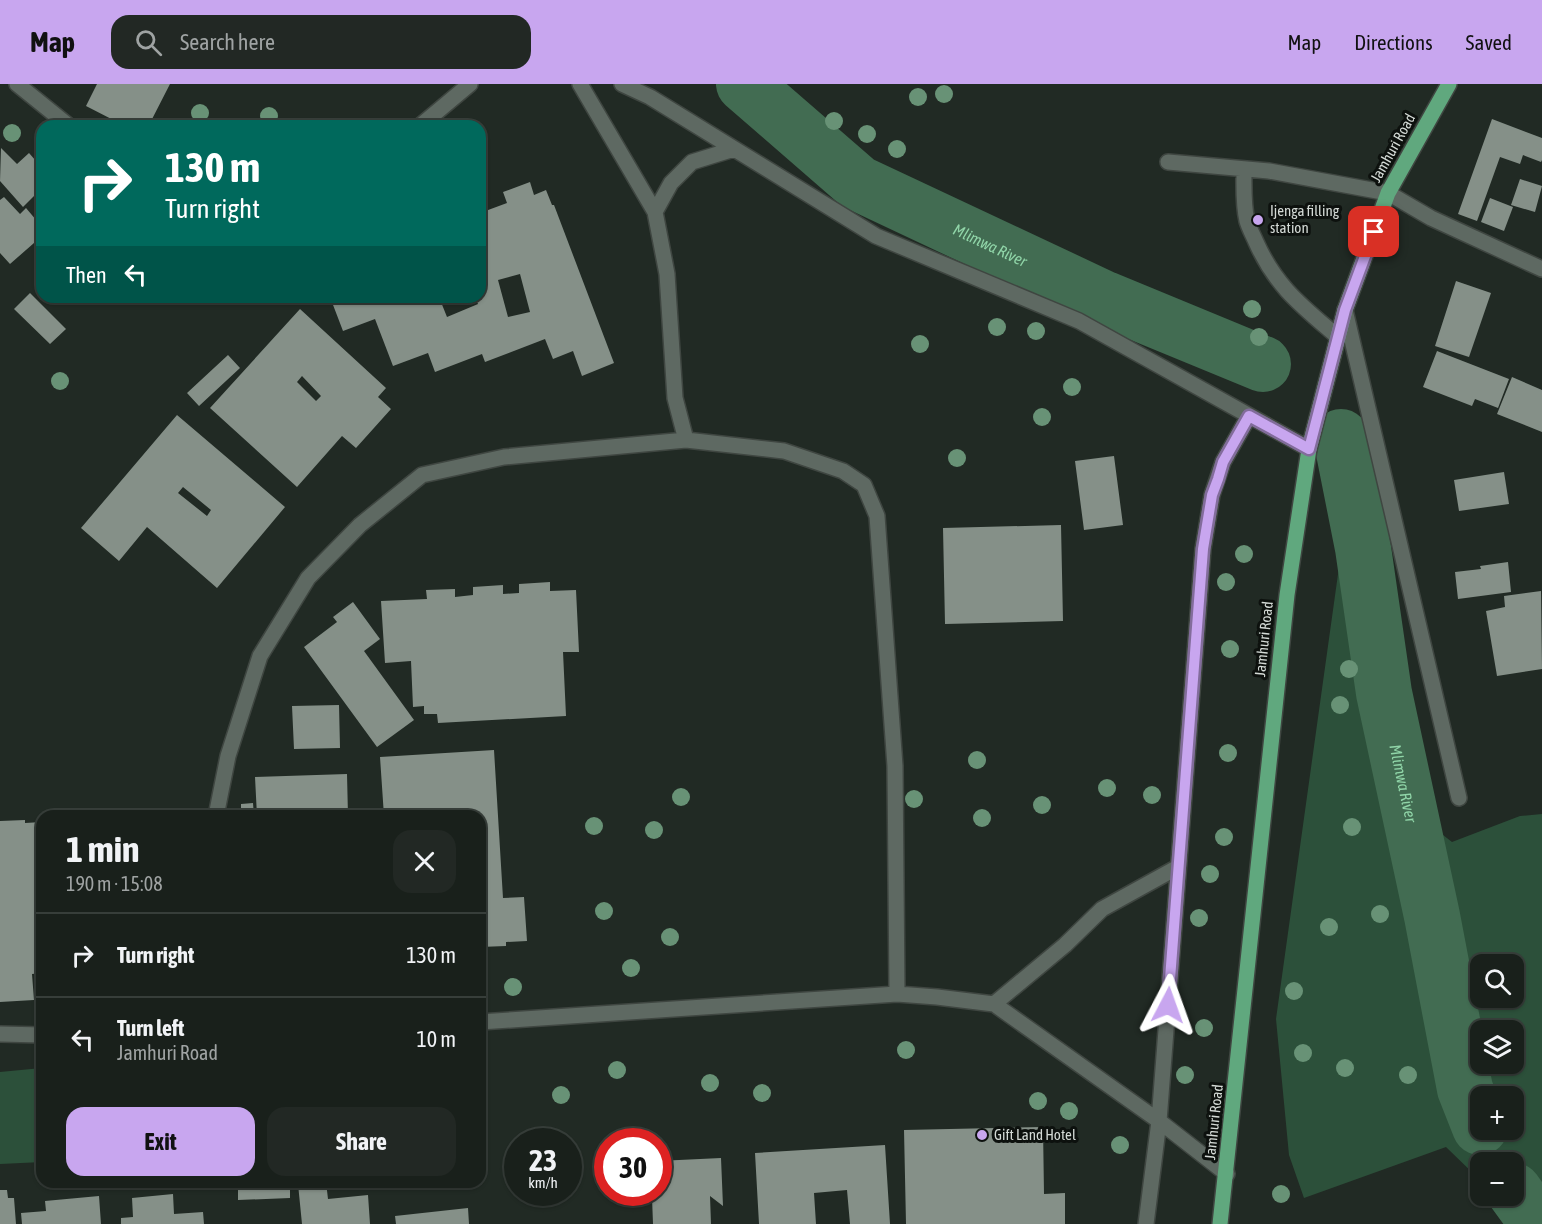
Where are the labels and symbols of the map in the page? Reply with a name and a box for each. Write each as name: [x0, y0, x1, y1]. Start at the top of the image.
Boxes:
street label: Jamhuri Road: [1367, 111, 1418, 185]
place label: Ijenga filling station: [1270, 202, 1340, 236]
pin: [1348, 206, 1399, 257]
marker: Ijenga filling station: [1251, 213, 1265, 227]
water label: Mlimwa River: [950, 220, 1031, 271]
street label: Jamhuri Road: [1251, 600, 1276, 677]
water label: Mlimwa River: [1386, 743, 1421, 825]
position arrow: [1136, 973, 1200, 1037]
street label: Jamhuri Road: [1201, 1083, 1226, 1160]
place label: Gift Land Hotel: [994, 1126, 1076, 1143]
speed limit sign: 30: [594, 1128, 672, 1206]
marker: Gift Land Hotel: [975, 1128, 989, 1142]

